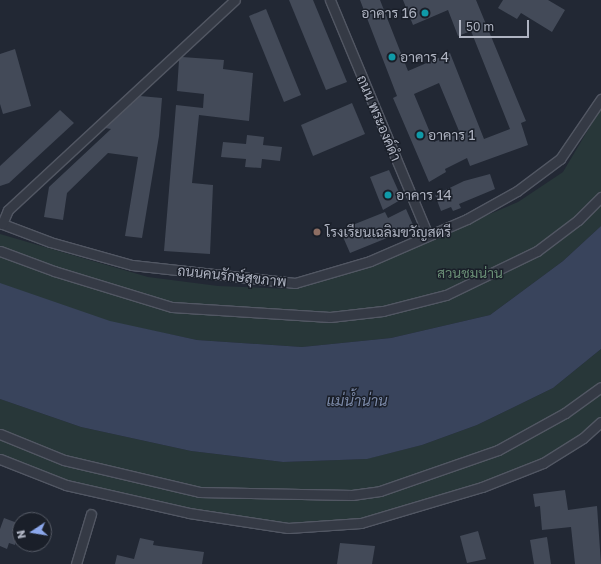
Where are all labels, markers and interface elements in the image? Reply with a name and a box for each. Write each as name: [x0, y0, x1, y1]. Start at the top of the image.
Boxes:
place label: อาคาร 16: [361, 5, 417, 21]
marker: อาคาร 16: [420, 8, 430, 18]
scale bar: [461, 12, 531, 38]
text: 50 m: [466, 19, 494, 34]
place label: อาคาร 4: [400, 49, 449, 65]
marker: อาคาร 4: [387, 52, 397, 62]
street label: ถนน พระองค์ดำ: [353, 72, 405, 164]
place label: อาคาร 1: [428, 127, 475, 143]
marker: อาคาร 1: [415, 130, 425, 140]
place label: อาคาร 14: [396, 187, 452, 203]
marker: อาคาร 14: [383, 190, 393, 200]
place label: โรงเรียนเฉลิมขวัญสตรี: [325, 224, 451, 240]
marker: โรงเรียนเฉลิมขวัญสตรี: [312, 227, 322, 237]
street label: ถนนคนรักษ์สุขภาพ: [177, 262, 287, 290]
park label: สวนชมน่าน: [437, 265, 503, 281]
water label: แม่น้ำน่าน: [326, 392, 388, 410]
north arrow: [12, 512, 52, 552]
text: N: [14, 529, 28, 540]

